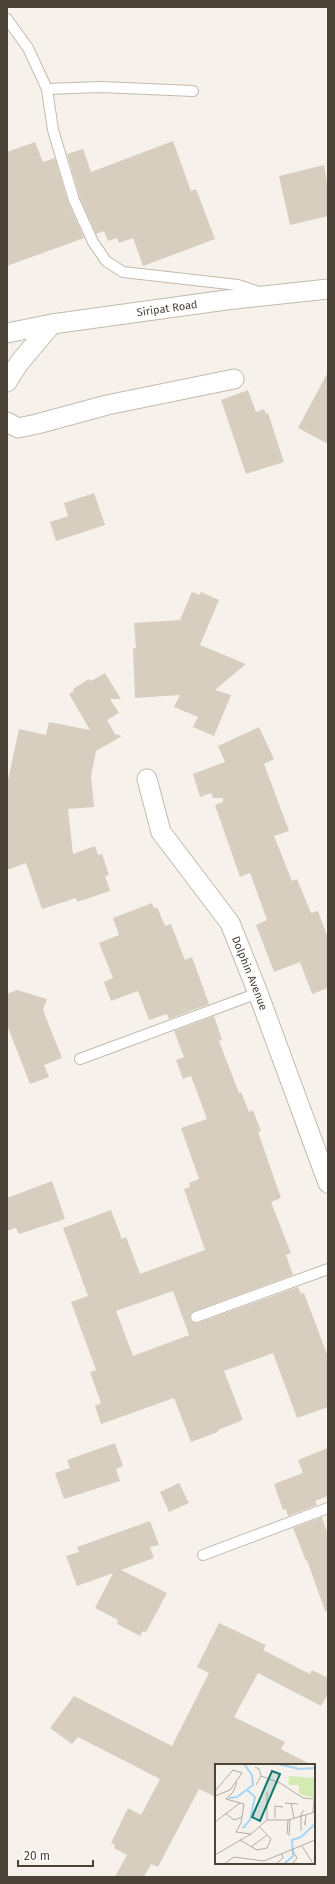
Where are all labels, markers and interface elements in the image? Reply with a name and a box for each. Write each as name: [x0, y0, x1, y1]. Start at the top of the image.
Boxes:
street label: Siripat Road: [136, 298, 198, 319]
street label: Dolphin Avenue: [229, 934, 270, 1012]
inset map: [215, 1764, 315, 1864]
scale bar: [18, 1842, 93, 1868]
text: 20 m: [24, 1849, 50, 1863]

